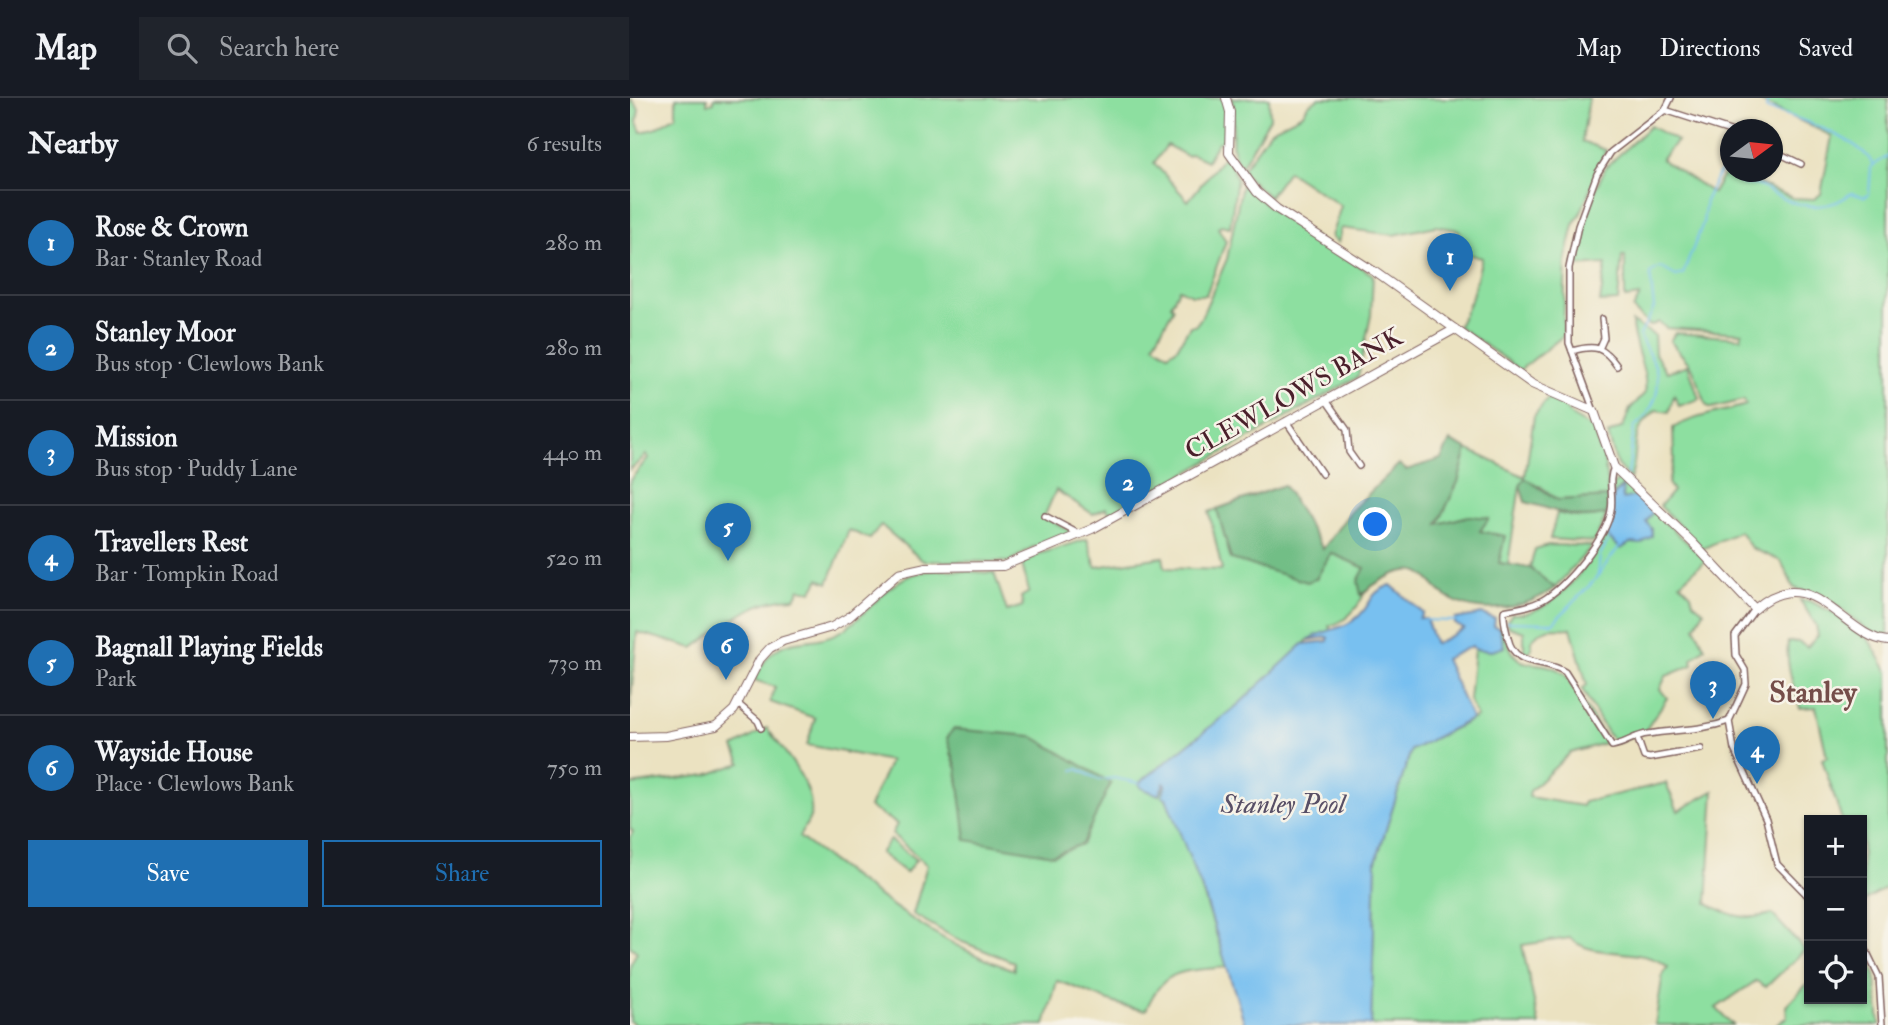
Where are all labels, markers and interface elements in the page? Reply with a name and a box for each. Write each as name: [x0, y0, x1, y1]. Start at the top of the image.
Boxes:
search box: [139, 17, 629, 80]
text: Map: [35, 28, 97, 69]
icon: search: [163, 29, 201, 67]
text: Search here: [219, 32, 339, 64]
text: Map: [1576, 33, 1621, 64]
text: Directions: [1659, 33, 1760, 64]
text: Saved: [1798, 33, 1853, 64]
north arrow: [1720, 119, 1783, 182]
text: Nearby: [28, 125, 118, 162]
text: 6 results: [527, 129, 602, 158]
text: Rose & Crown: [95, 212, 249, 244]
text: 1: [47, 228, 55, 257]
text: 280 m: [545, 228, 602, 257]
pin: 1: [1427, 233, 1473, 291]
text: Bar · Stanley Road: [95, 244, 262, 273]
text: Stanley Moor: [95, 317, 236, 349]
street label: CLEWLOWS BANK: [1180, 321, 1409, 467]
text: 2: [45, 333, 57, 362]
text: 280 m: [545, 333, 602, 362]
text: Bus stop · Clewlows Bank: [95, 349, 324, 378]
text: Mission: [95, 422, 178, 454]
text: 3: [47, 438, 55, 467]
text: 440 m: [543, 438, 602, 467]
text: Bus stop · Puddy Lane: [95, 454, 297, 483]
pin: 2: [1105, 459, 1151, 517]
pin: 5: [705, 503, 751, 561]
your location: [1358, 507, 1392, 541]
text: Travellers Rest: [95, 527, 248, 559]
text: 4: [45, 543, 57, 572]
text: 520 m: [546, 543, 602, 572]
text: Bar · Tompkin Road: [95, 559, 279, 588]
pin: 6: [703, 622, 749, 680]
text: Bagnall Playing Fields: [95, 632, 323, 664]
text: 5: [46, 648, 56, 677]
text: 730 m: [548, 648, 602, 677]
pin: 3: [1690, 661, 1736, 719]
text: Park: [95, 664, 137, 693]
district label: Stanley: [1769, 674, 1859, 711]
pin: 4: [1734, 726, 1780, 784]
text: Wayside House: [95, 737, 253, 769]
text: 6: [45, 753, 57, 782]
text: 750 m: [547, 753, 602, 782]
text: Place · Clewlows Bank: [95, 769, 294, 798]
water label: Stanley Pool: [1220, 787, 1348, 822]
map controls: [1804, 815, 1867, 1004]
button: +: [1804, 815, 1867, 878]
button: Save: [28, 840, 308, 907]
button: Share: [322, 840, 602, 907]
button: −: [1804, 878, 1867, 941]
button: locate: [1804, 941, 1867, 1004]

